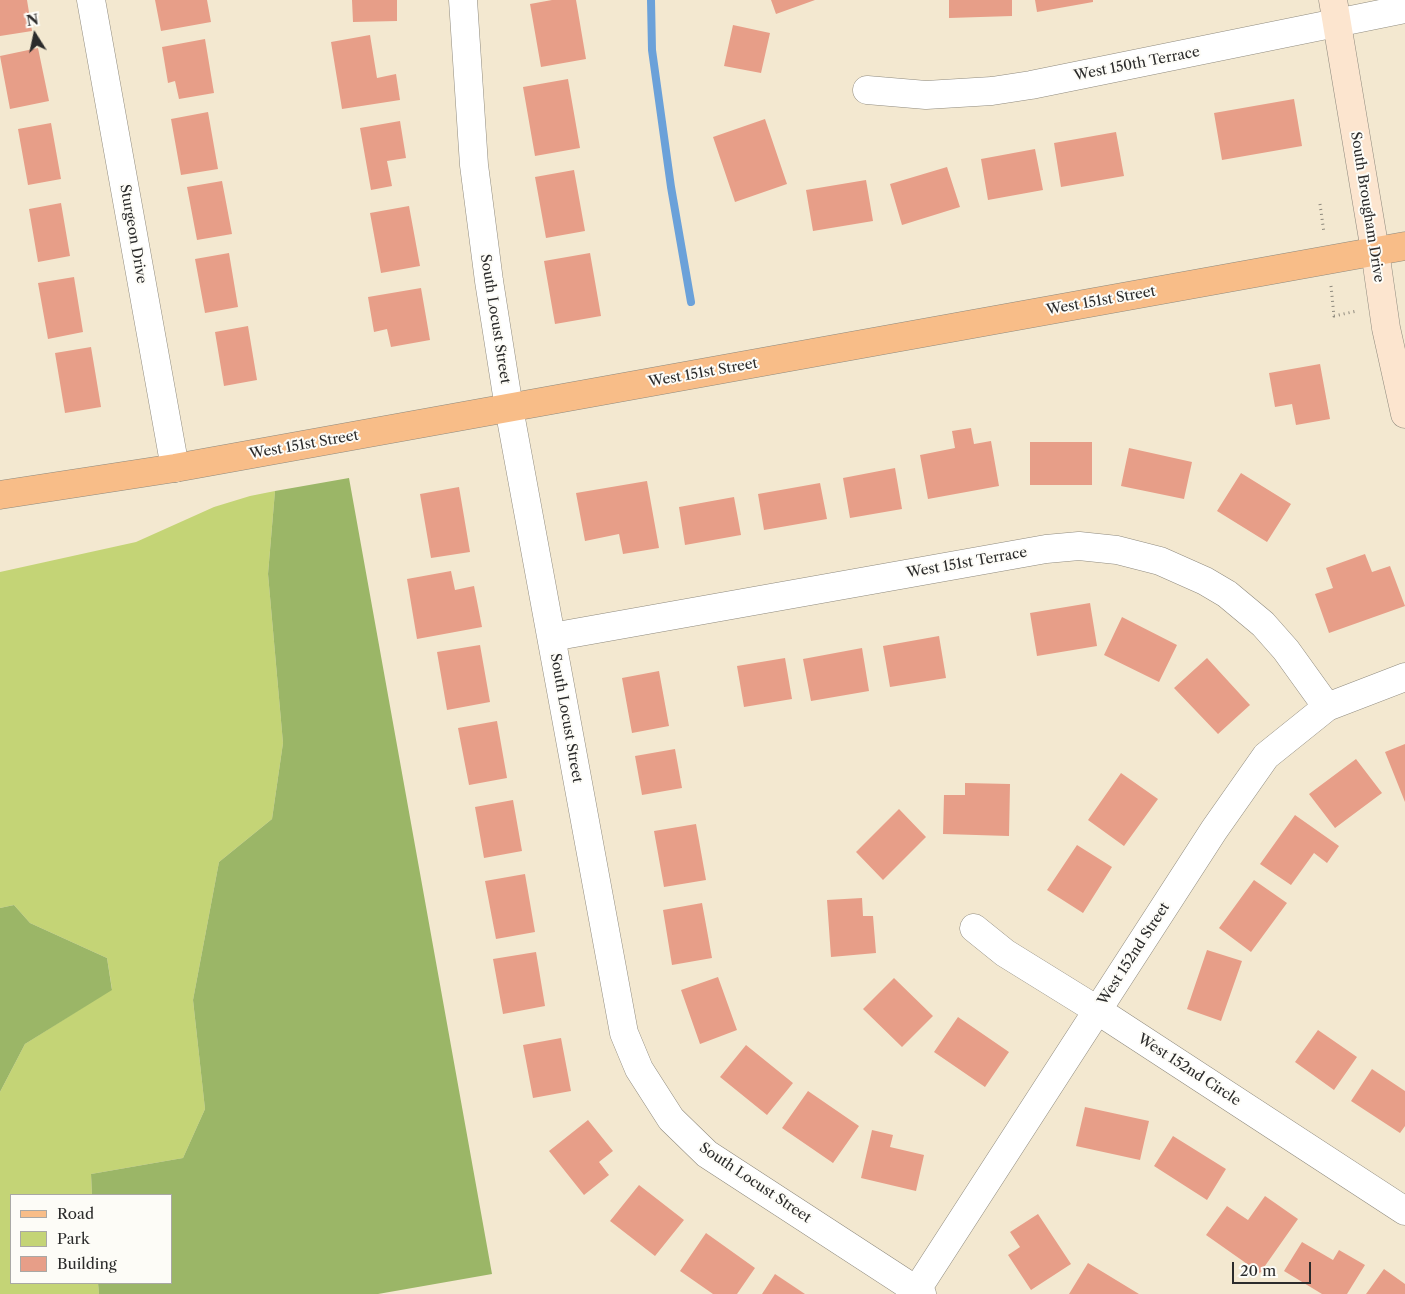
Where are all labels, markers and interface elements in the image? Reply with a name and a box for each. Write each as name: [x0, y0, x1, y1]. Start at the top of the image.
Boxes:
north arrow: [10, 10, 60, 60]
text: N: [25, 10, 40, 30]
street label: West 150th Terrace: [1073, 44, 1201, 84]
street label: South Brougham Drive: [1347, 130, 1387, 284]
street label: Sturgeon Drive: [116, 183, 150, 285]
street label: South Locust Street: [476, 253, 514, 385]
street label: West 151st Street: [1045, 283, 1157, 319]
street label: West 151st Street: [647, 355, 759, 391]
street label: West 151st Street: [248, 427, 360, 463]
street label: West 151st Terrace: [905, 544, 1029, 582]
street label: South Locust Street: [546, 652, 586, 784]
street label: West 152nd Street: [1095, 900, 1173, 1008]
street label: West 152nd Circle: [1134, 1030, 1244, 1110]
street label: South Locust Street: [696, 1139, 814, 1227]
legend: [10, 1194, 172, 1284]
text: Road: [57, 1204, 94, 1223]
text: Park: [57, 1229, 90, 1248]
scale bar: [1235, 1252, 1314, 1284]
text: Building: [57, 1254, 117, 1273]
text: 20 m: [1240, 1261, 1276, 1280]

